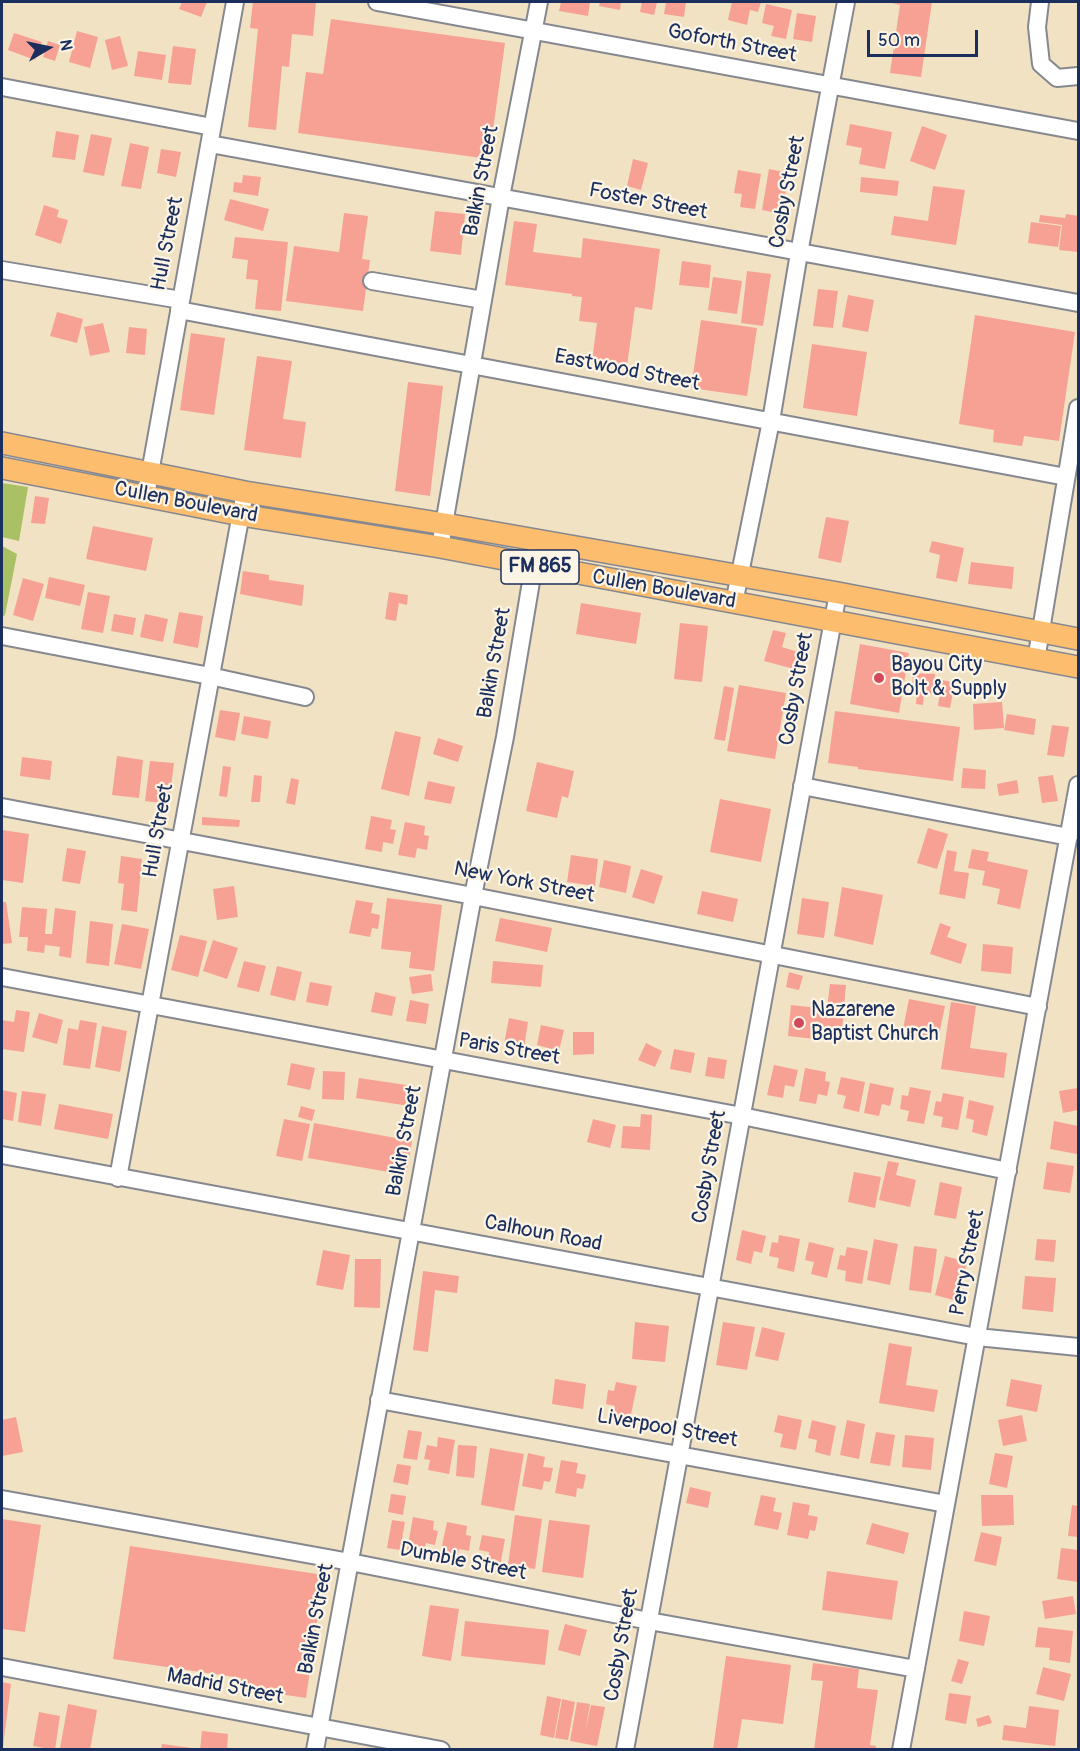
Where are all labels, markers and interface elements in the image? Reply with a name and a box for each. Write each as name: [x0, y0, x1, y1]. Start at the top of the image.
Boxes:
north arrow: [18, 18, 78, 78]
scale bar: [870, 18, 981, 56]
street label: Goforth Street: [665, 19, 799, 69]
text: 50 m: [878, 29, 920, 52]
text: N: [55, 38, 77, 52]
street label: Balkin Street: [459, 123, 505, 239]
street label: Cosby Street: [765, 133, 811, 251]
street label: Foster Street: [587, 178, 709, 226]
street label: Hull Street: [147, 195, 189, 293]
street label: Eastwood Street: [552, 345, 702, 397]
street label: Cullen Boulevard: [112, 477, 260, 529]
road number: FM 865: [501, 550, 579, 584]
street label: Cullen Boulevard: [590, 565, 738, 615]
street label: Balkin Street: [473, 606, 517, 720]
street label: Cosby Street: [775, 630, 819, 748]
place label: Bayou City Bolt & Supply: [891, 653, 1006, 703]
marker: Bayou City Bolt & Supply: [872, 671, 886, 685]
street label: Hull Street: [138, 782, 180, 880]
street label: New York Street: [452, 857, 596, 909]
place label: Nazarene Baptist Church: [811, 998, 939, 1048]
marker: Nazarene Baptist Church: [792, 1016, 806, 1030]
street label: Paris Street: [456, 1029, 562, 1071]
street label: Balkin Street: [382, 1083, 428, 1199]
street label: Cosby Street: [688, 1108, 732, 1226]
street label: Perry Street: [945, 1208, 991, 1318]
street label: Calhoun Road: [482, 1210, 604, 1258]
street label: Liverpool Street: [595, 1404, 739, 1454]
street label: Dumble Street: [398, 1537, 528, 1587]
street label: Balkin Street: [294, 1561, 340, 1677]
street label: Cosby Street: [600, 1586, 644, 1704]
street label: Madrid Street: [165, 1663, 285, 1711]

